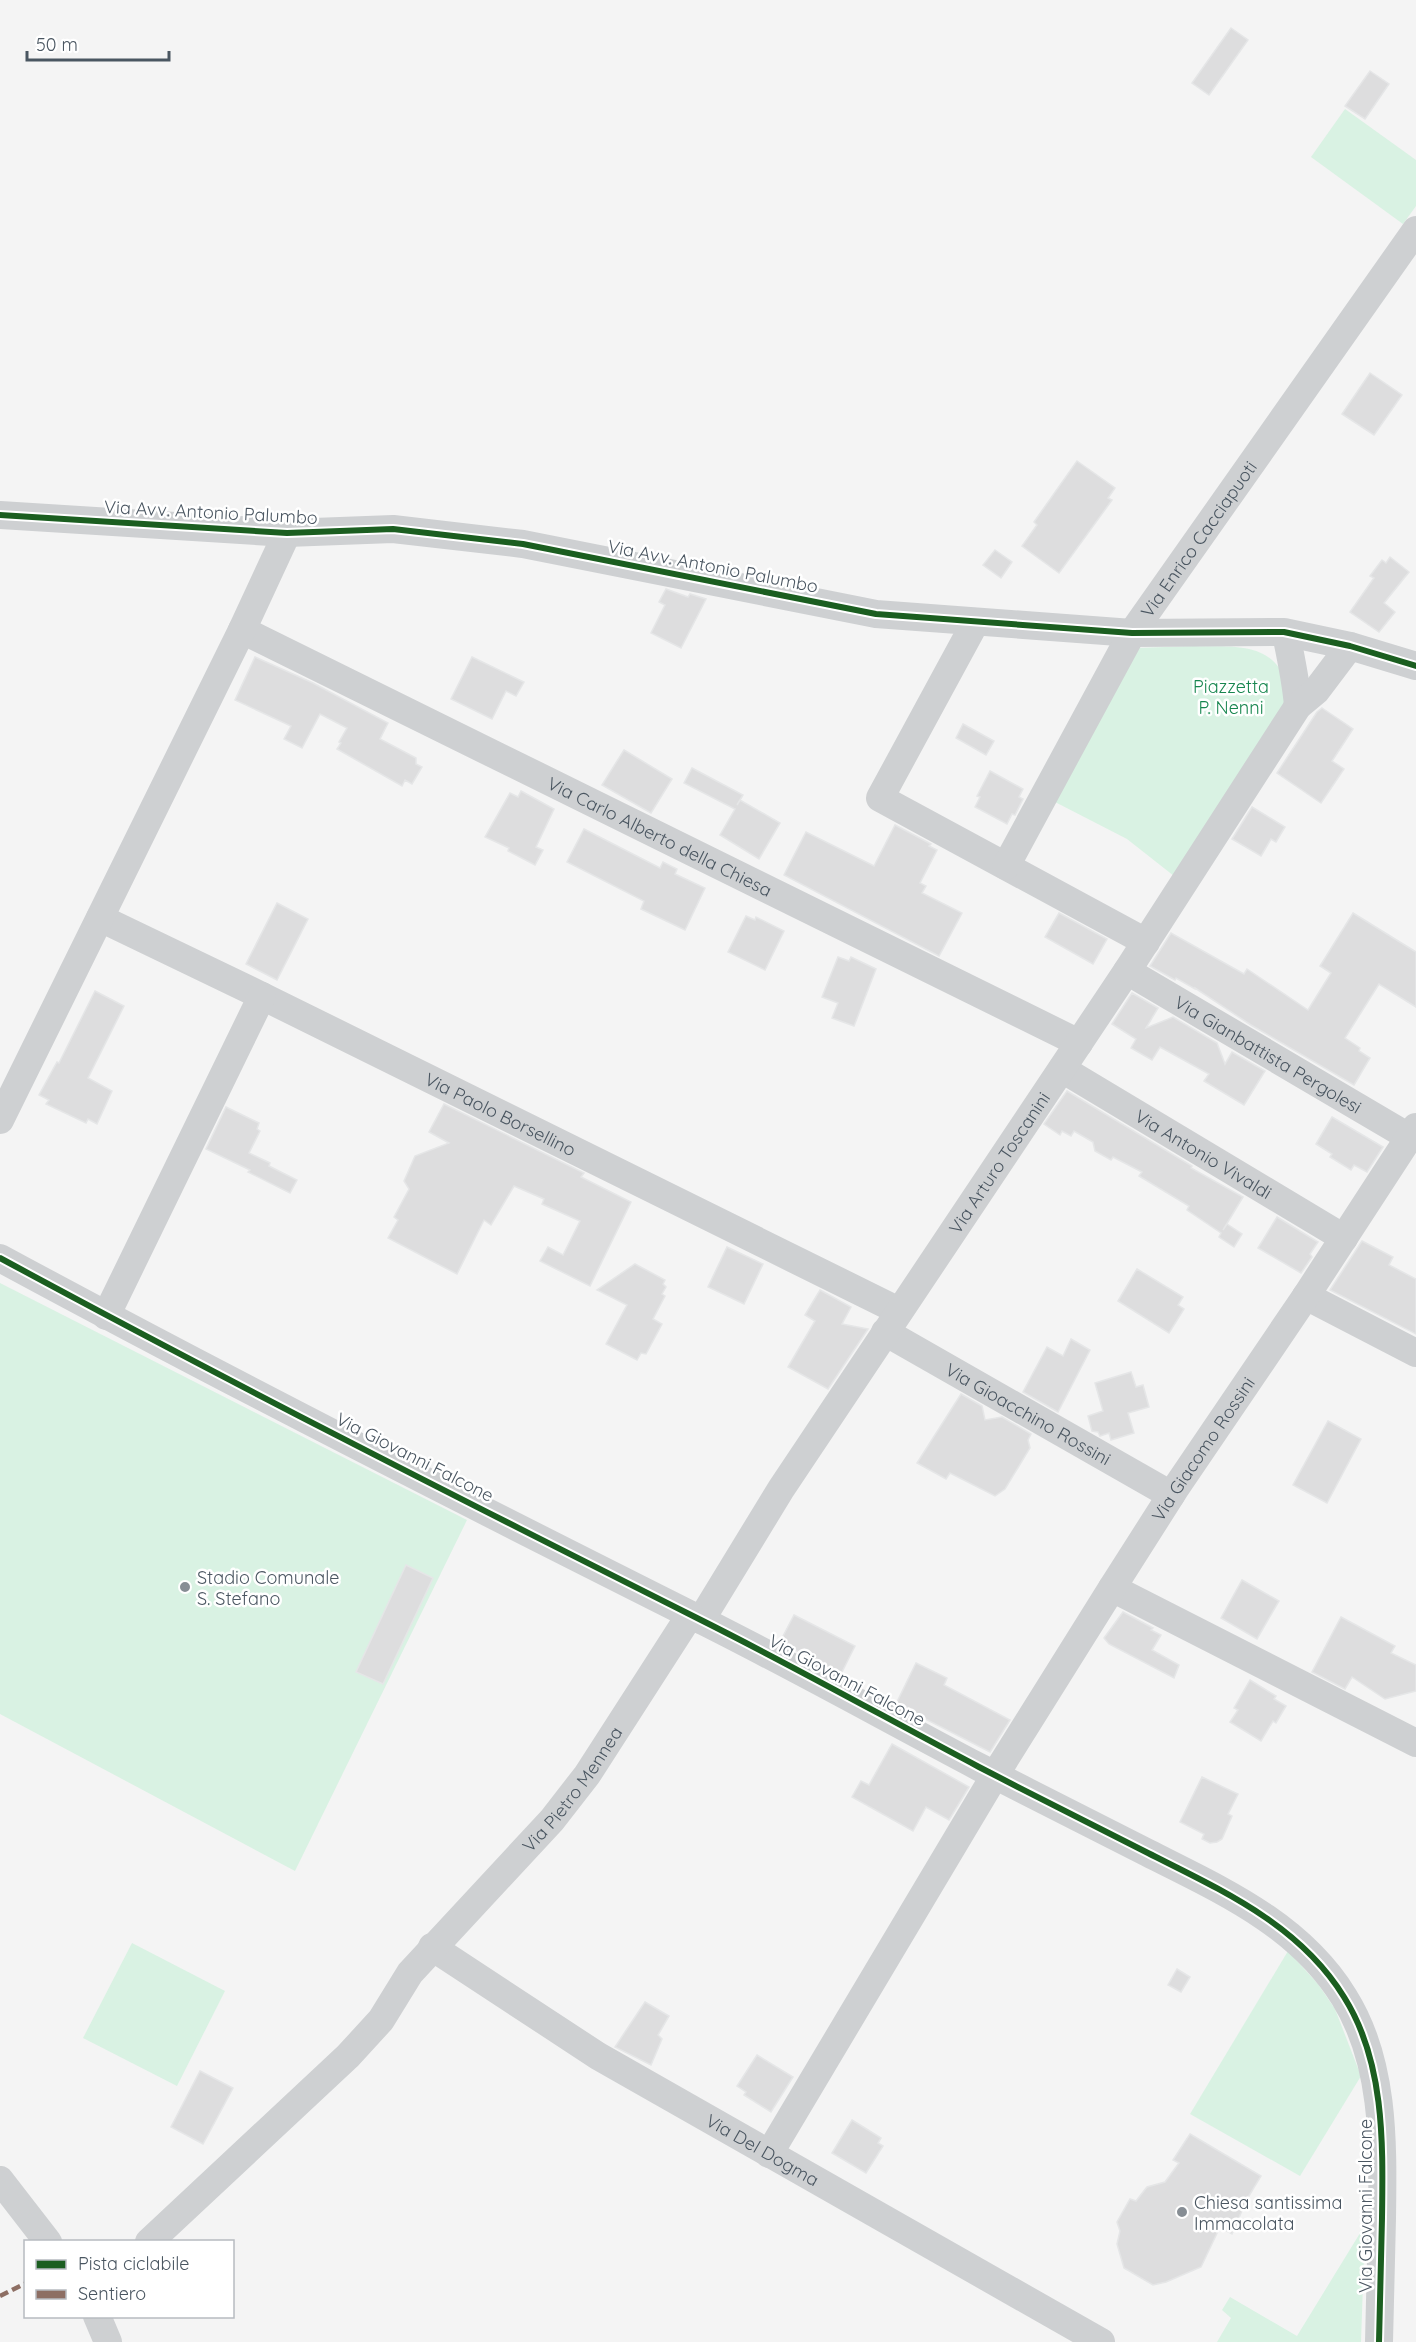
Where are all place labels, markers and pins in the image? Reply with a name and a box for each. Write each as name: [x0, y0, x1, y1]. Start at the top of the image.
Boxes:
place label: Stadio Comunale S. Stefano: [197, 1566, 339, 1610]
marker: Stadio Comunale S. Stefano: [178, 1580, 192, 1594]
place label: Chiesa santissima Immacolata: [1194, 2191, 1342, 2235]
marker: Chiesa santissima Immacolata: [1175, 2205, 1189, 2219]

